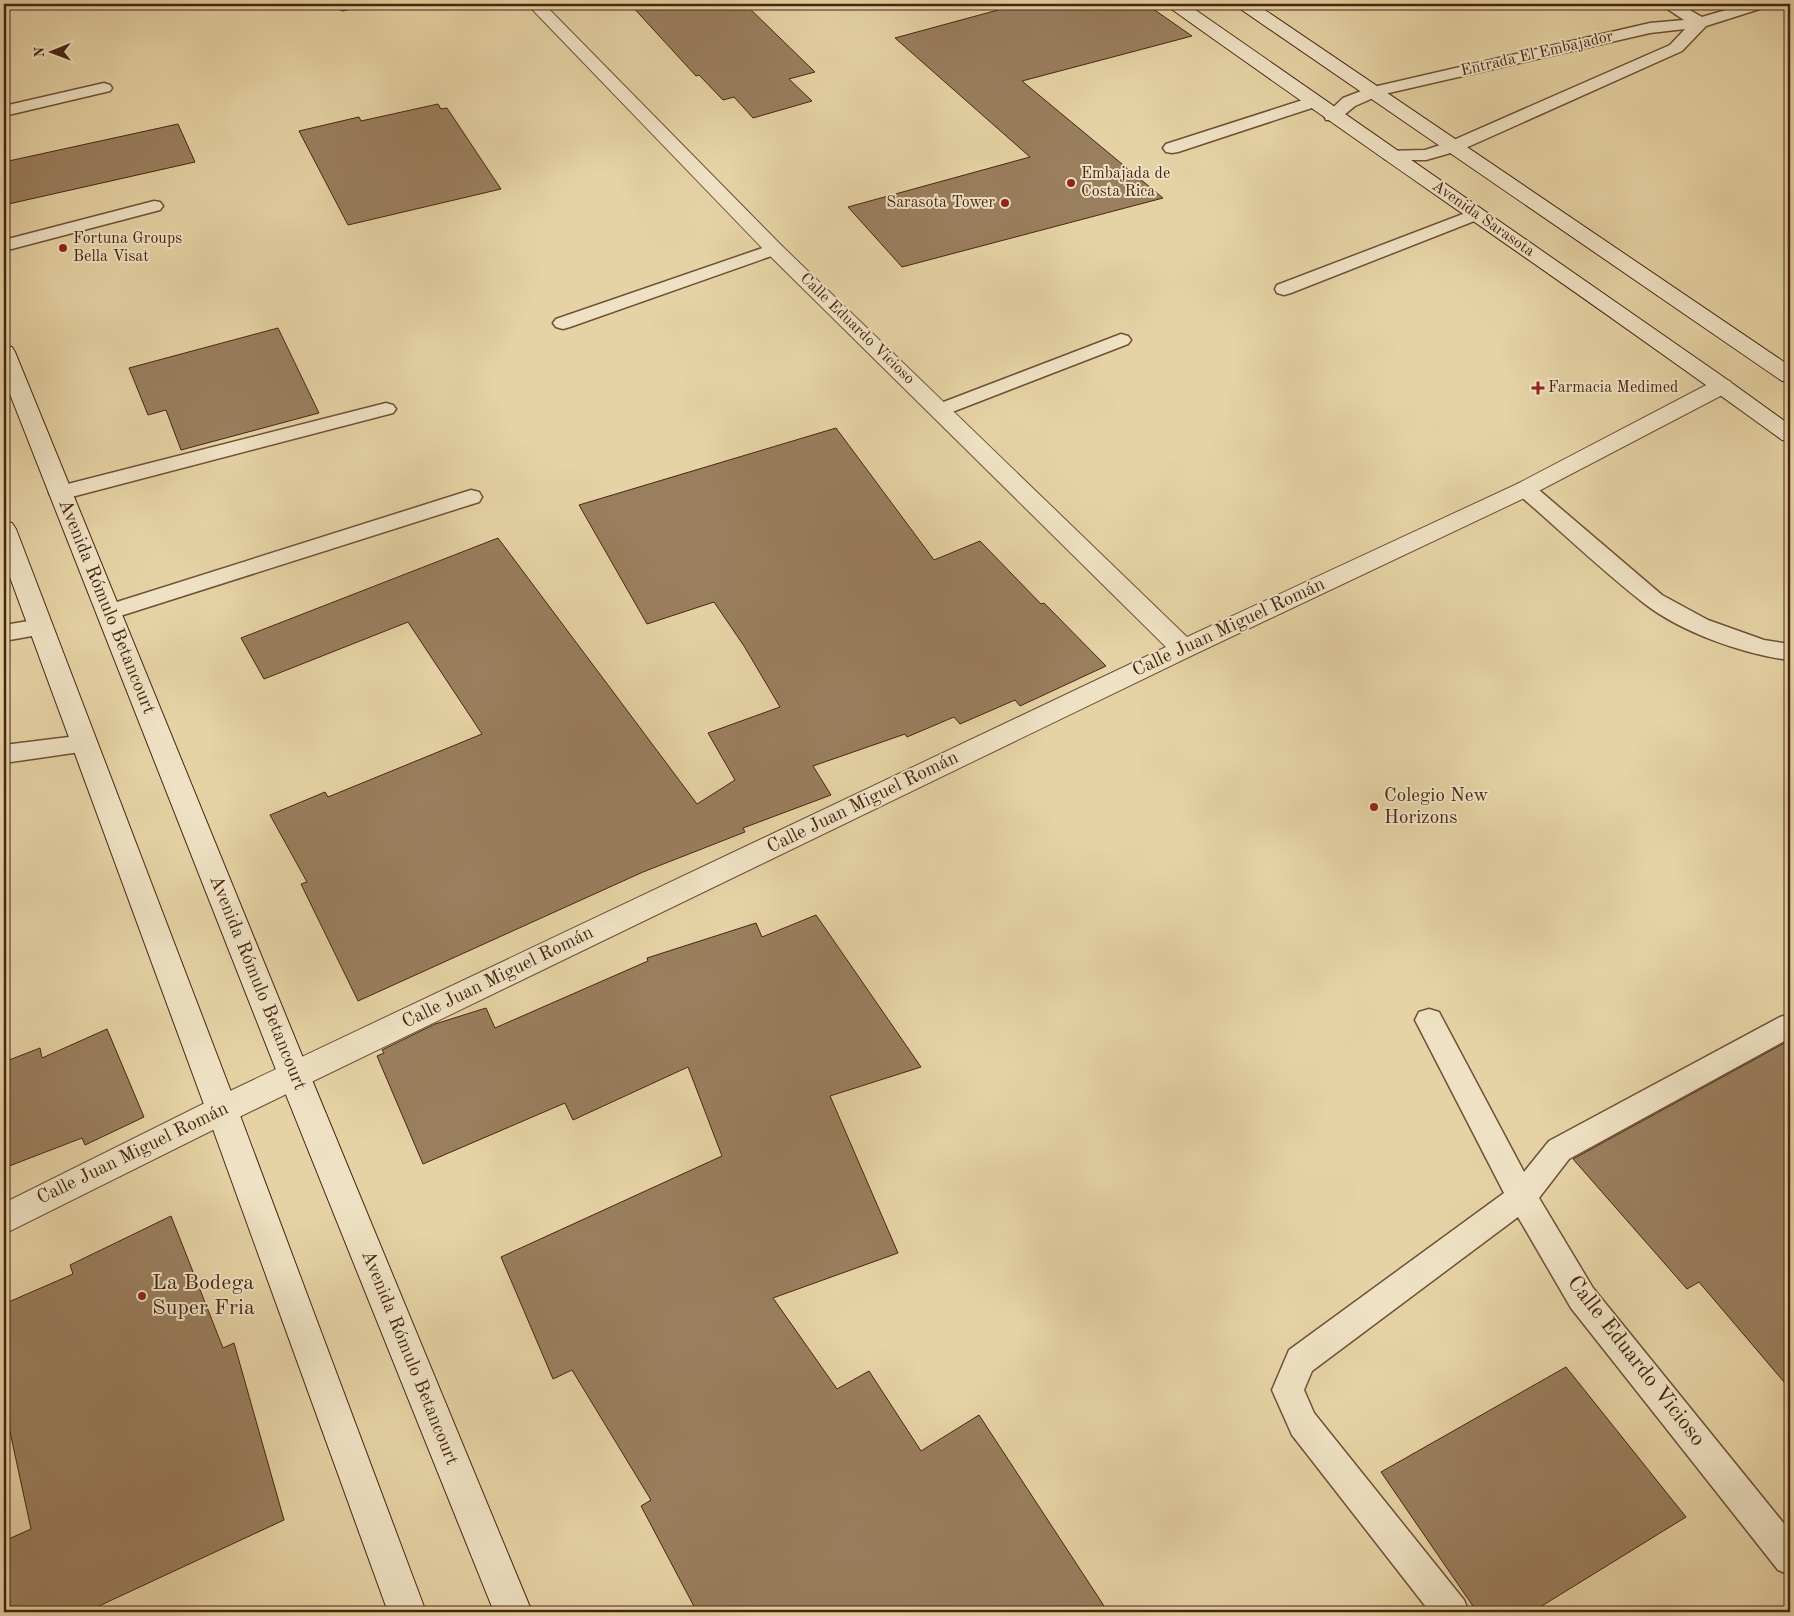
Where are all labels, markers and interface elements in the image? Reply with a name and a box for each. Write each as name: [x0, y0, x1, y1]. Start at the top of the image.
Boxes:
north arrow: [28, 28, 78, 78]
street label: Entrada El Embajador: [1459, 29, 1615, 79]
text: N: [33, 46, 47, 58]
place label: Embajada de Costa Rica: [1081, 166, 1170, 200]
marker: Embajada de Costa Rica: [1065, 177, 1077, 189]
street label: Avenida Sarasota: [1429, 178, 1537, 260]
place label: Sarasota Tower: [886, 195, 995, 211]
marker: Sarasota Tower: [999, 197, 1011, 209]
place label: Fortuna Groups Bella Visat: [73, 231, 182, 265]
marker: Fortuna Groups Bella Visat: [57, 242, 69, 254]
street label: Calle Eduardo Vicioso: [797, 270, 917, 388]
place label: Farmacia Medimed: [1548, 380, 1678, 396]
marker: Farmacia Medimed: [1532, 382, 1544, 394]
street label: Avenida Rómulo Betancourt: [54, 497, 158, 717]
street label: Calle Juan Miguel Román: [1130, 575, 1328, 681]
street label: Calle Juan Miguel Román: [764, 748, 962, 858]
place label: Colegio New Horizons: [1384, 787, 1489, 828]
marker: Colegio New Horizons: [1368, 801, 1380, 813]
street label: Avenida Rómulo Betancourt: [205, 873, 309, 1093]
street label: Calle Juan Miguel Román: [399, 923, 597, 1033]
street label: Calle Juan Miguel Román: [34, 1099, 232, 1209]
street label: Avenida Rómulo Betancourt: [357, 1248, 461, 1468]
place label: La Bodega Super Fria: [152, 1272, 255, 1319]
street label: Calle Eduardo Vicioso: [1563, 1272, 1709, 1450]
marker: La Bodega Super Fria: [136, 1290, 148, 1302]

